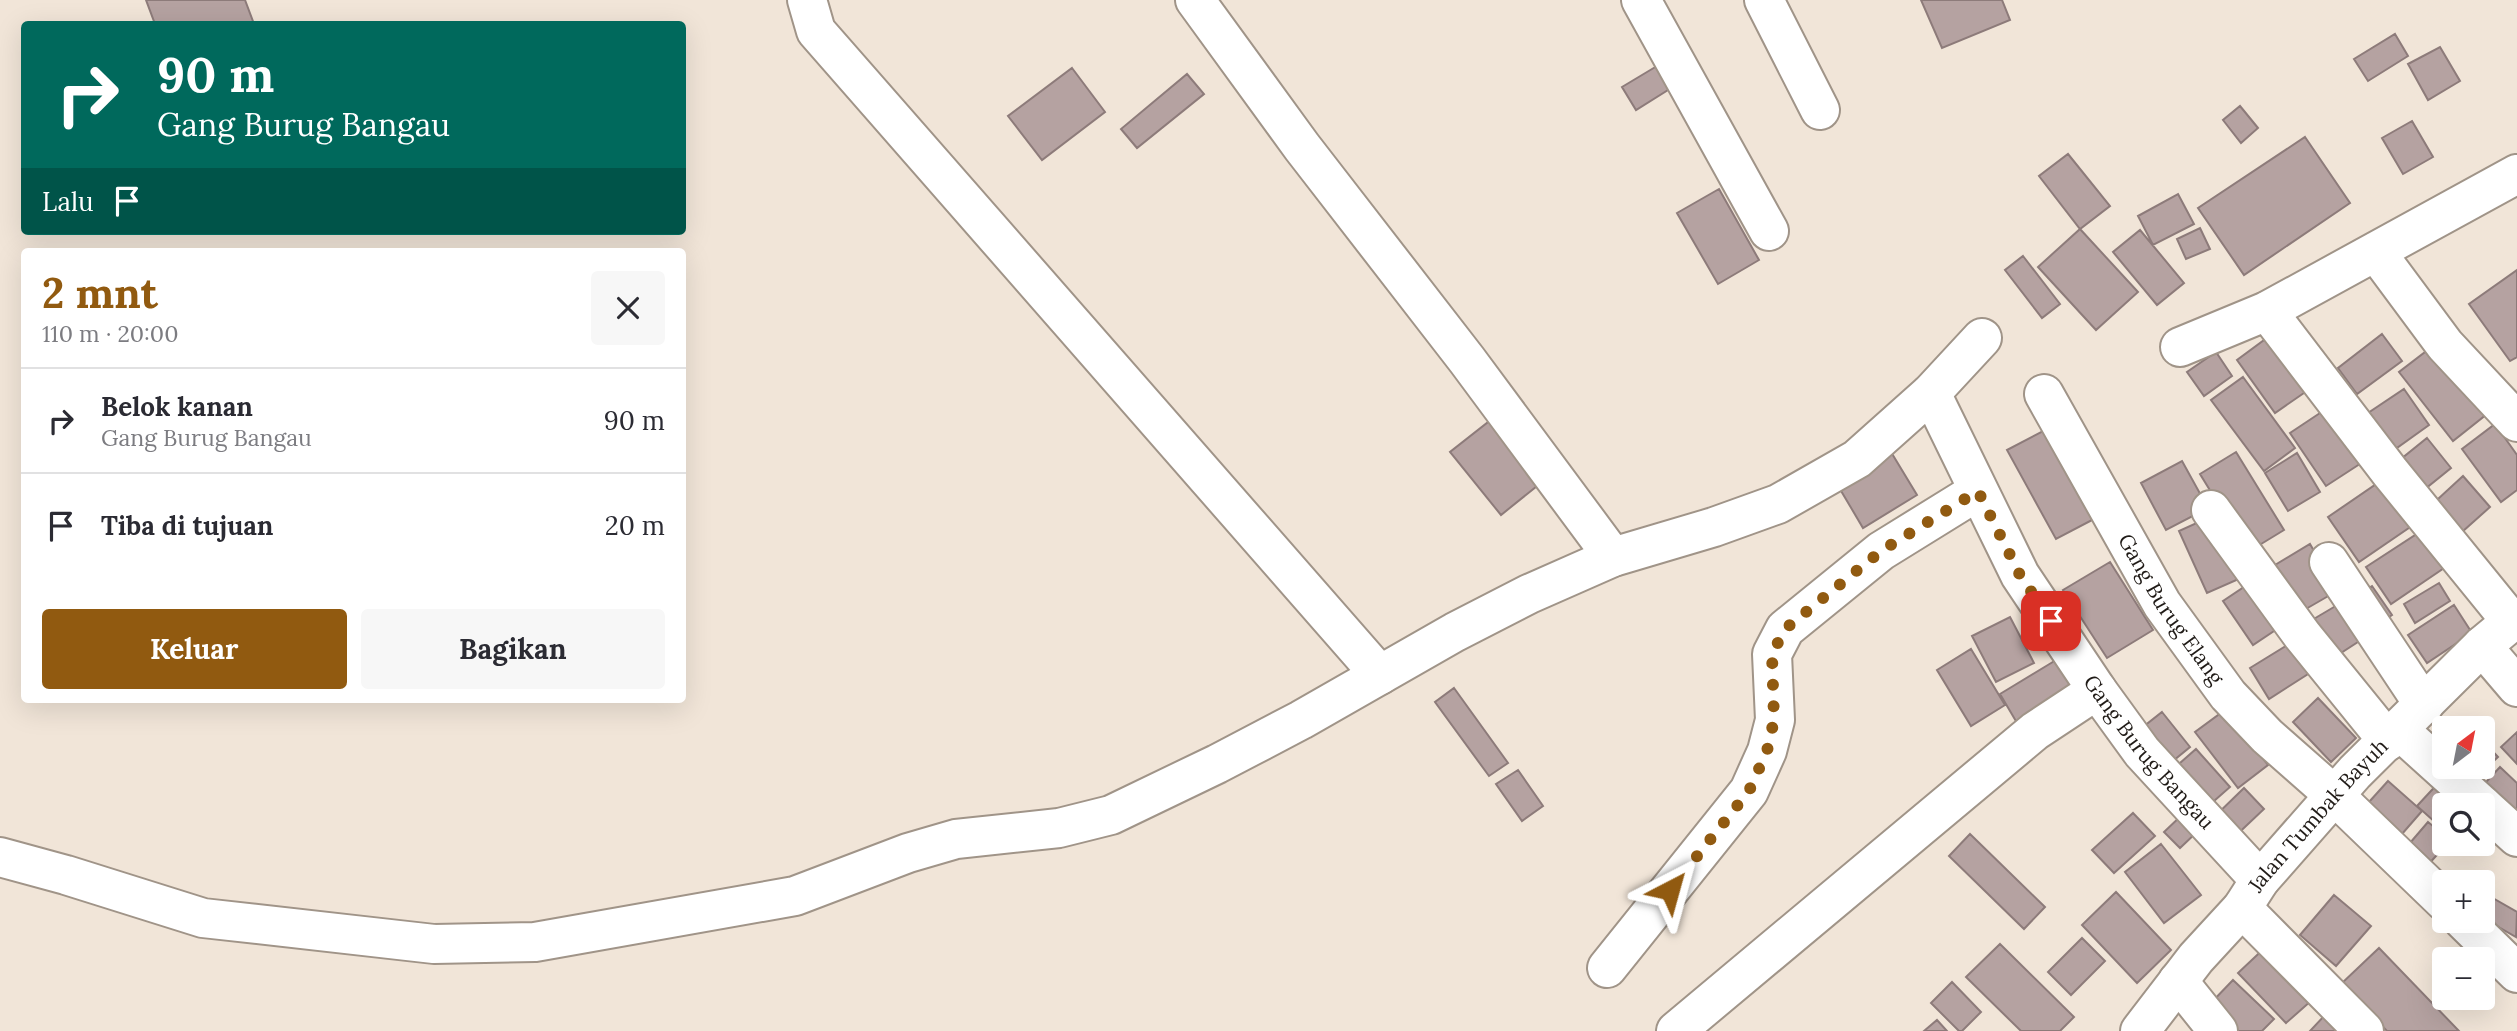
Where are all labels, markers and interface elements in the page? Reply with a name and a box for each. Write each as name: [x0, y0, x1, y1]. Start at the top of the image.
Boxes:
text: 90 m: [157, 43, 274, 105]
icon: right: [42, 49, 133, 140]
text: Gang Burug Bangau: [157, 104, 450, 145]
icon: arrive: [108, 182, 146, 220]
text: Lalu: [42, 185, 94, 218]
text: 2 mnt: [42, 266, 158, 320]
button: close: [591, 271, 665, 345]
text: 110 m · 20:00: [42, 319, 178, 348]
text: Belok kanan: [101, 390, 253, 423]
icon: right: [42, 402, 80, 440]
text: 90 m: [604, 404, 665, 437]
text: Gang Burug Bangau: [101, 423, 312, 452]
icon: arrive: [42, 507, 80, 545]
text: Tiba di tujuan: [101, 509, 273, 542]
text: 20 m: [605, 509, 665, 542]
street label: Gang Burug Elang: [2112, 529, 2230, 690]
pin: [2021, 591, 2081, 651]
icon: arrive: [2032, 602, 2070, 640]
button: Keluar: [42, 609, 347, 689]
button: Bagikan: [361, 609, 665, 689]
street label: Gang Burug Bangau: [2078, 670, 2221, 835]
north arrow: [2432, 716, 2496, 779]
map controls: [2432, 716, 2495, 1010]
street label: Jalan Tumbak Bayuh: [2241, 733, 2394, 898]
button: search: [2432, 793, 2495, 856]
position arrow: [1633, 853, 1707, 927]
button: +: [2432, 870, 2495, 933]
button: −: [2432, 947, 2495, 1010]

